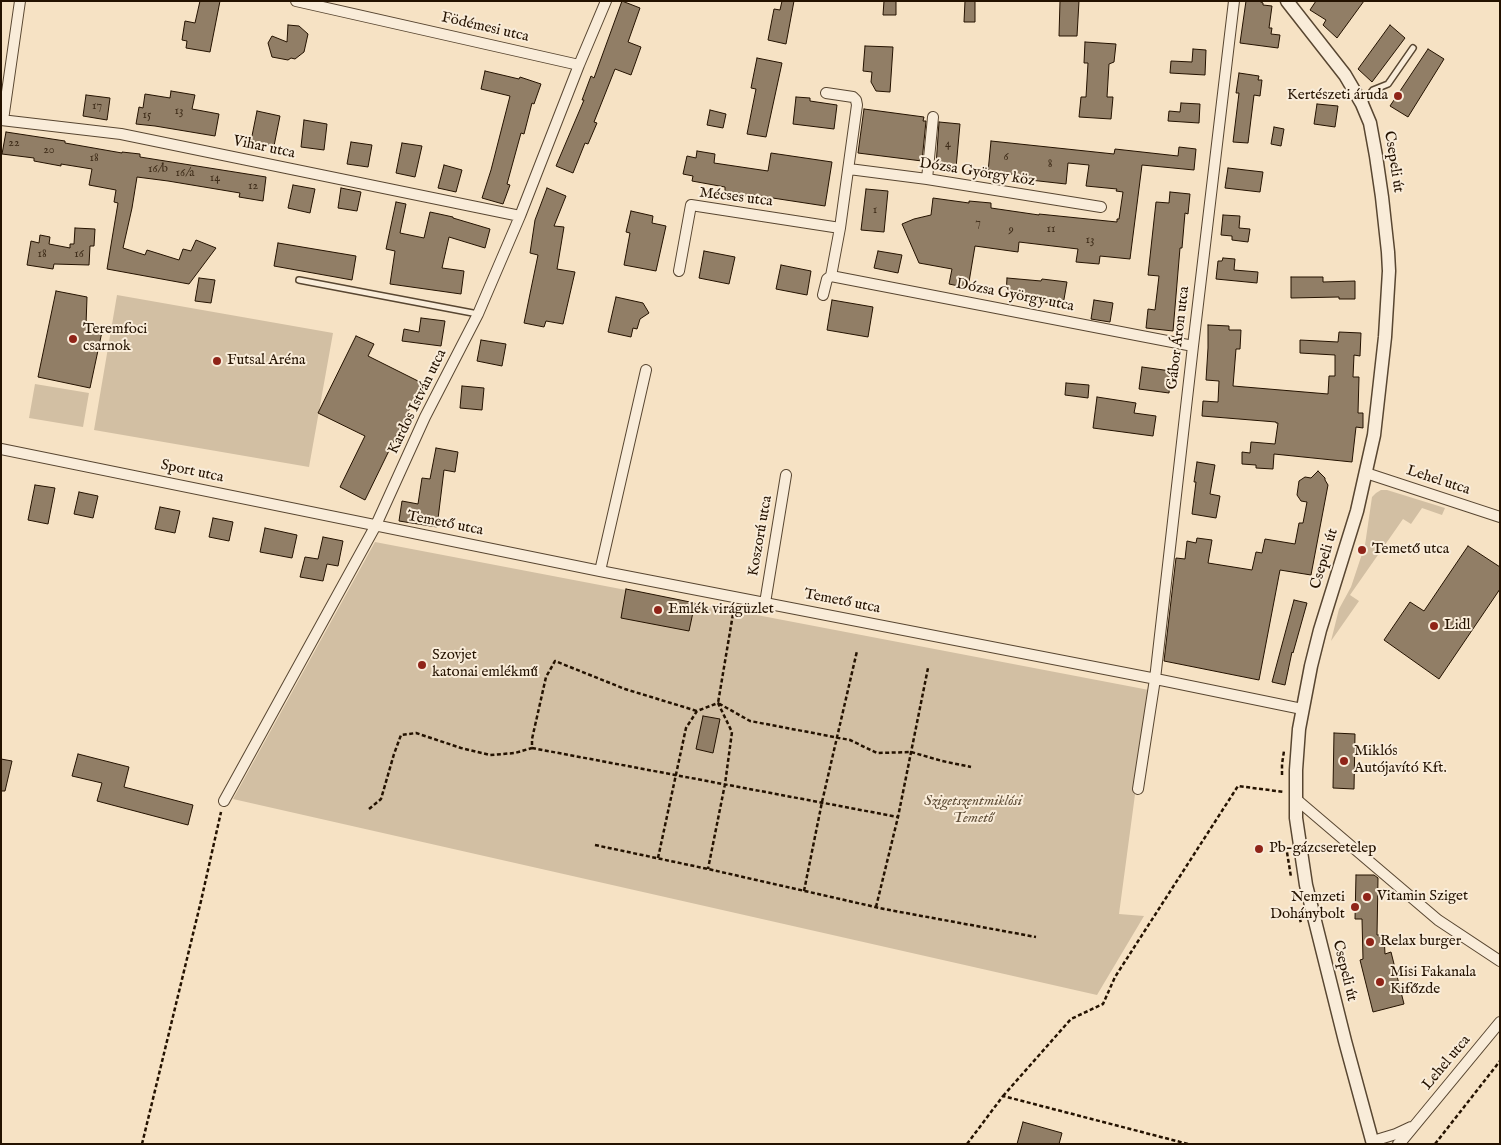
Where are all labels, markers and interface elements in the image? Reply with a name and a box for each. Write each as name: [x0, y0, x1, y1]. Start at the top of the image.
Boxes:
street label: Födémesi utca: [440, 9, 530, 47]
place label: Kertészeti áruda: [1287, 87, 1388, 105]
marker: Kertészeti áruda: [1392, 90, 1404, 102]
house number: 17: [92, 100, 102, 114]
house number: 13: [175, 105, 183, 119]
house number: 15: [143, 109, 151, 123]
street label: Csepeli út: [1379, 130, 1407, 194]
street label: Vihar utca: [231, 133, 297, 163]
house number: 22: [8, 137, 20, 151]
house number: 4: [945, 138, 951, 152]
house number: 20: [43, 144, 55, 158]
house number: 6: [1003, 151, 1009, 165]
house number: 18: [89, 152, 99, 166]
street label: Dózsa György köz: [918, 155, 1036, 191]
house number: 8: [1048, 158, 1052, 172]
house number: 16/b: [148, 163, 168, 177]
house number: 16/a: [176, 167, 194, 181]
house number: 14: [210, 172, 220, 186]
house number: 12: [248, 180, 258, 194]
street label: Mécses utca: [698, 185, 774, 211]
house number: 1: [873, 204, 877, 218]
house number: 7: [975, 217, 981, 231]
house number: 11: [1047, 223, 1055, 237]
house number: 9: [1008, 224, 1014, 238]
house number: 13: [1086, 234, 1094, 248]
house number: 18: [37, 248, 47, 262]
house number: 16: [74, 248, 84, 262]
street label: Dózsa György utca: [954, 276, 1076, 316]
street label: Gábor Áron utca: [1164, 285, 1194, 391]
place label: Teremfoci csarnok: [83, 321, 147, 356]
marker: Teremfoci csarnok: [67, 333, 79, 345]
street label: Kardos István utca: [385, 347, 451, 457]
place label: Futsal Aréna: [227, 352, 306, 370]
marker: Futsal Aréna: [211, 355, 223, 367]
street label: Sport utca: [159, 457, 225, 487]
street label: Lehel utca: [1404, 462, 1472, 500]
street label: Koszorú utca: [745, 494, 777, 578]
street label: Temető utca: [405, 508, 485, 540]
street label: Csepeli út: [1307, 527, 1343, 591]
place label: Temető utca: [1372, 541, 1449, 559]
marker: Temető utca: [1356, 544, 1368, 556]
street label: Temető utca: [802, 586, 882, 618]
place label: Emlék virágüzlet: [668, 601, 774, 619]
marker: Emlék virágüzlet: [652, 604, 664, 616]
place label: Lidl: [1444, 617, 1471, 635]
marker: Lidl: [1428, 620, 1440, 632]
place label: Szovjet katonai emlékmű: [432, 647, 538, 682]
marker: Szovjet katonai emlékmű: [416, 659, 428, 671]
place label: Miklós Autójavító Kft.: [1354, 743, 1447, 778]
marker: Miklós Autójavító Kft.: [1338, 755, 1350, 767]
park label: Szigetszentmiklósi Temető: [924, 793, 1022, 828]
place label: Pb-gázcseretelep: [1269, 840, 1376, 858]
marker: Pb-gázcseretelep: [1253, 843, 1265, 855]
place label: Vitamin Sziget: [1377, 888, 1468, 906]
place label: Nemzeti Dohánybolt: [1270, 889, 1345, 924]
marker: Vitamin Sziget: [1361, 891, 1373, 903]
marker: Nemzeti Dohánybolt: [1349, 901, 1361, 913]
place label: Relax burger: [1380, 933, 1461, 951]
marker: Relax burger: [1364, 936, 1376, 948]
street label: Csepeli út: [1328, 939, 1360, 1003]
place label: Misi Fakanala Kifőzde: [1390, 964, 1476, 999]
marker: Misi Fakanala Kifőzde: [1374, 976, 1386, 988]
street label: Lehel utca: [1419, 1032, 1475, 1094]

